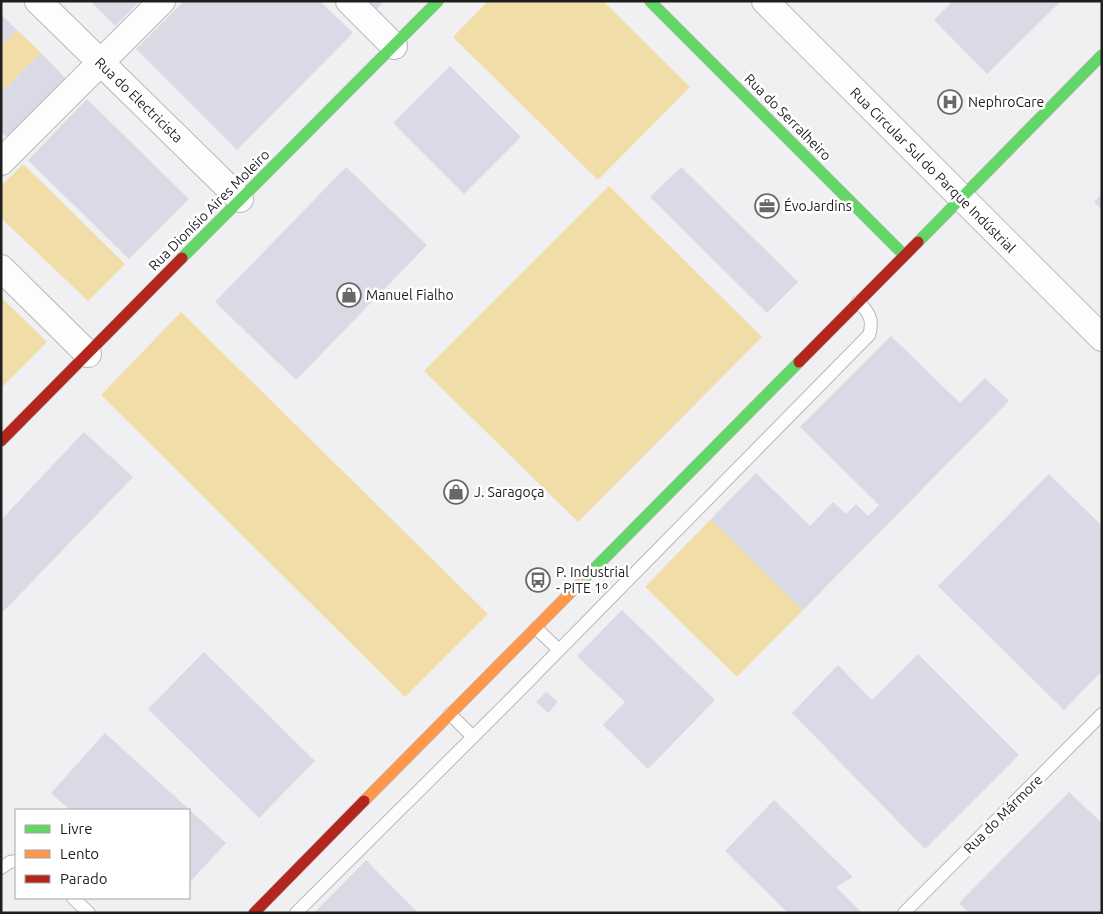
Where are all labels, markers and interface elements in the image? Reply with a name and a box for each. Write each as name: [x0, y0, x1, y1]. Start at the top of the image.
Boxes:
street label: Rua do Electricista: [92, 54, 186, 146]
street label: Rua do Serralheiro: [741, 70, 835, 164]
street label: Rua Circular Sul do Parque Indústrial: [847, 84, 1019, 256]
hospital icon: NephroCare: [937, 89, 963, 115]
place label: NephroCare: [968, 94, 1044, 110]
street label: Rua Dionísio Aires Moleiro: [145, 146, 273, 274]
office icon: ÉvoJardins: [754, 193, 780, 219]
place label: ÉvoJardins: [784, 197, 852, 214]
shop icon: Manuel Fialho: [336, 282, 362, 308]
place label: Manuel Fialho: [366, 287, 454, 303]
shop icon: J. Saragoça: [443, 479, 469, 505]
place label: J. Saragoça: [474, 484, 544, 500]
place label: P. Industrial - PITE 1º: [556, 564, 629, 596]
bus stop icon: P. Industrial - PITE 1º: [525, 567, 551, 593]
street label: Rua do Mármore: [960, 771, 1046, 857]
legend: [15, 809, 190, 899]
text: Livre: [60, 820, 93, 837]
text: Lento: [60, 845, 99, 862]
text: Parado: [60, 870, 107, 887]

